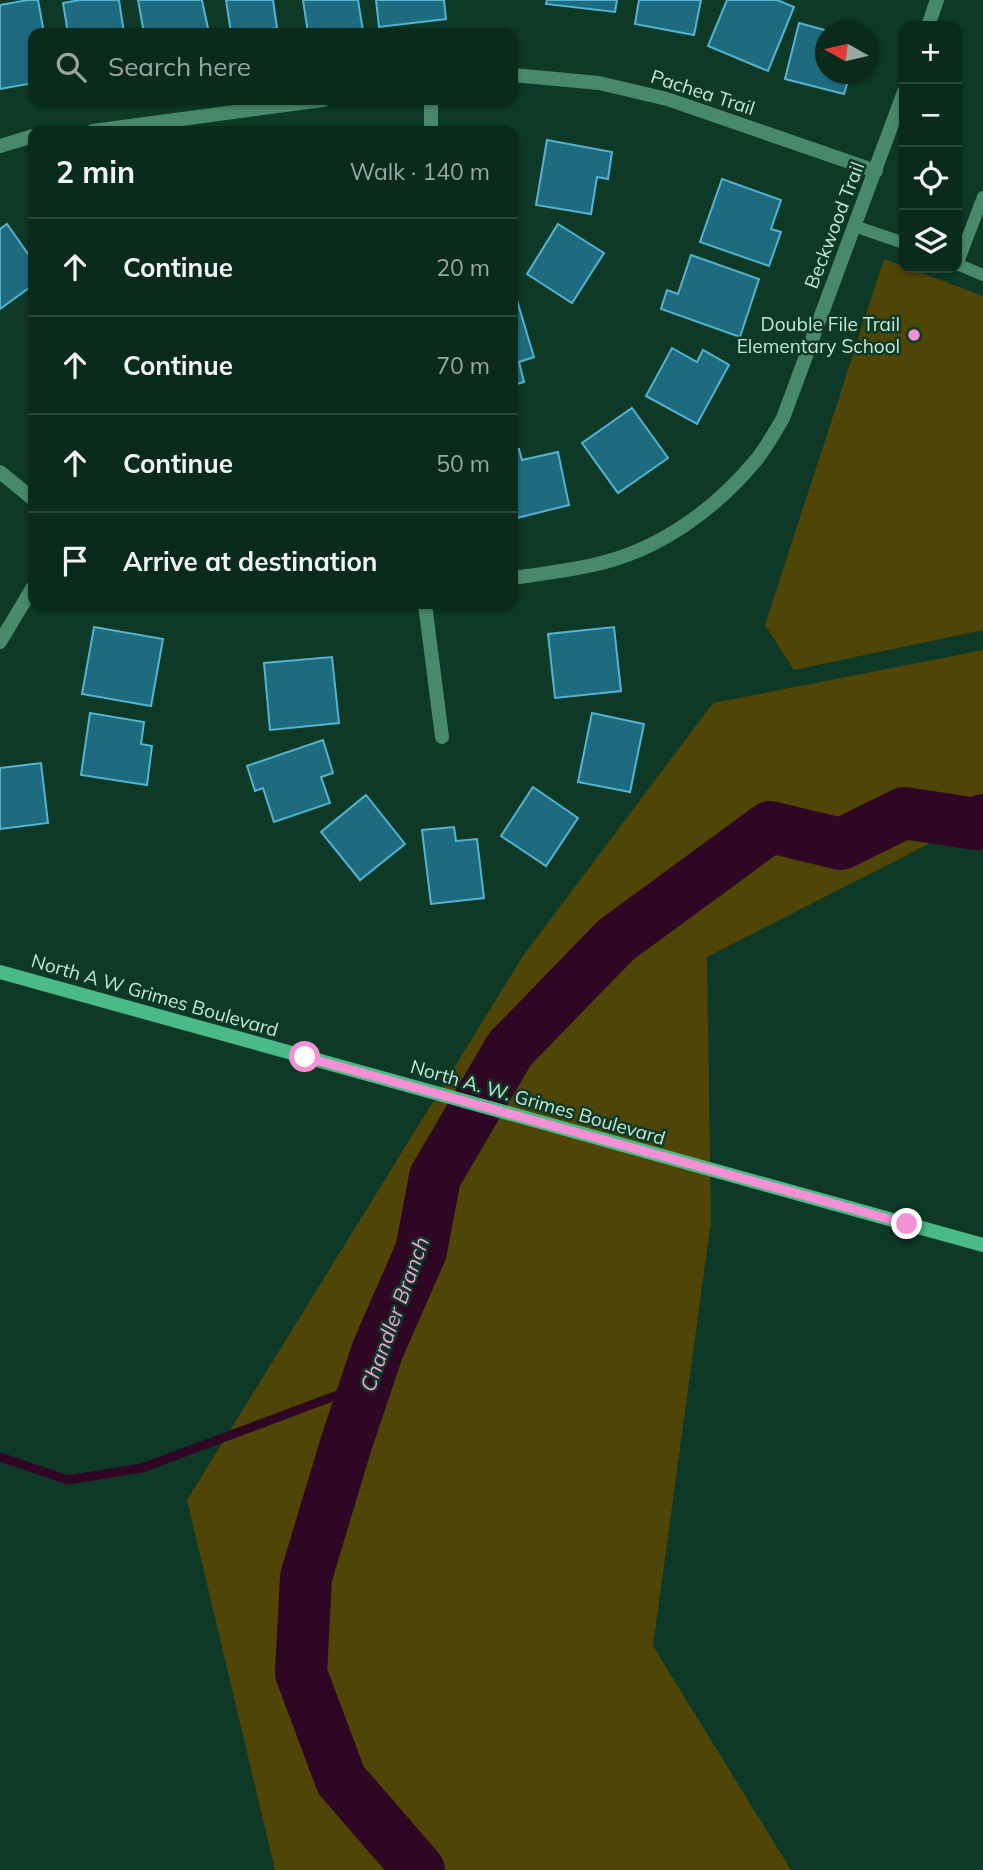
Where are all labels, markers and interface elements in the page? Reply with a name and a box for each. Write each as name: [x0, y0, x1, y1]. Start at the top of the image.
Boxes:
north arrow: [815, 21, 878, 84]
map controls: [899, 21, 962, 273]
button: +: [899, 21, 962, 84]
search box: [28, 28, 518, 105]
icon: search: [52, 48, 90, 86]
text: Search here: [108, 50, 251, 83]
street label: Pachea Trail: [648, 64, 758, 120]
button: −: [899, 84, 962, 147]
button: locate: [899, 147, 962, 210]
text: 2 min: [56, 153, 135, 191]
text: Walk · 140 m: [350, 157, 490, 186]
street label: Beckwood Trail: [799, 158, 869, 292]
button: layers: [899, 210, 962, 273]
icon: ahead: [56, 248, 94, 286]
text: Continue: [123, 251, 233, 284]
text: 20 m: [436, 253, 490, 282]
place label: Double File Trail Elementary School: [737, 312, 900, 358]
marker: Double File Trail Elementary School: [906, 327, 922, 343]
icon: ahead: [56, 346, 94, 384]
text: Continue: [123, 349, 233, 382]
text: 70 m: [436, 351, 490, 380]
icon: ahead: [56, 444, 94, 482]
text: Continue: [123, 447, 233, 480]
text: 50 m: [436, 449, 490, 478]
icon: arrive: [56, 542, 94, 580]
text: Arrive at destination: [123, 545, 378, 578]
street label: North A W Grimes Boulevard: [29, 948, 281, 1042]
route start: [289, 1041, 320, 1072]
street label: North A. W. Grimes Boulevard: [408, 1054, 668, 1150]
route end: [891, 1208, 922, 1239]
water label: Chandler Branch: [354, 1233, 434, 1395]

